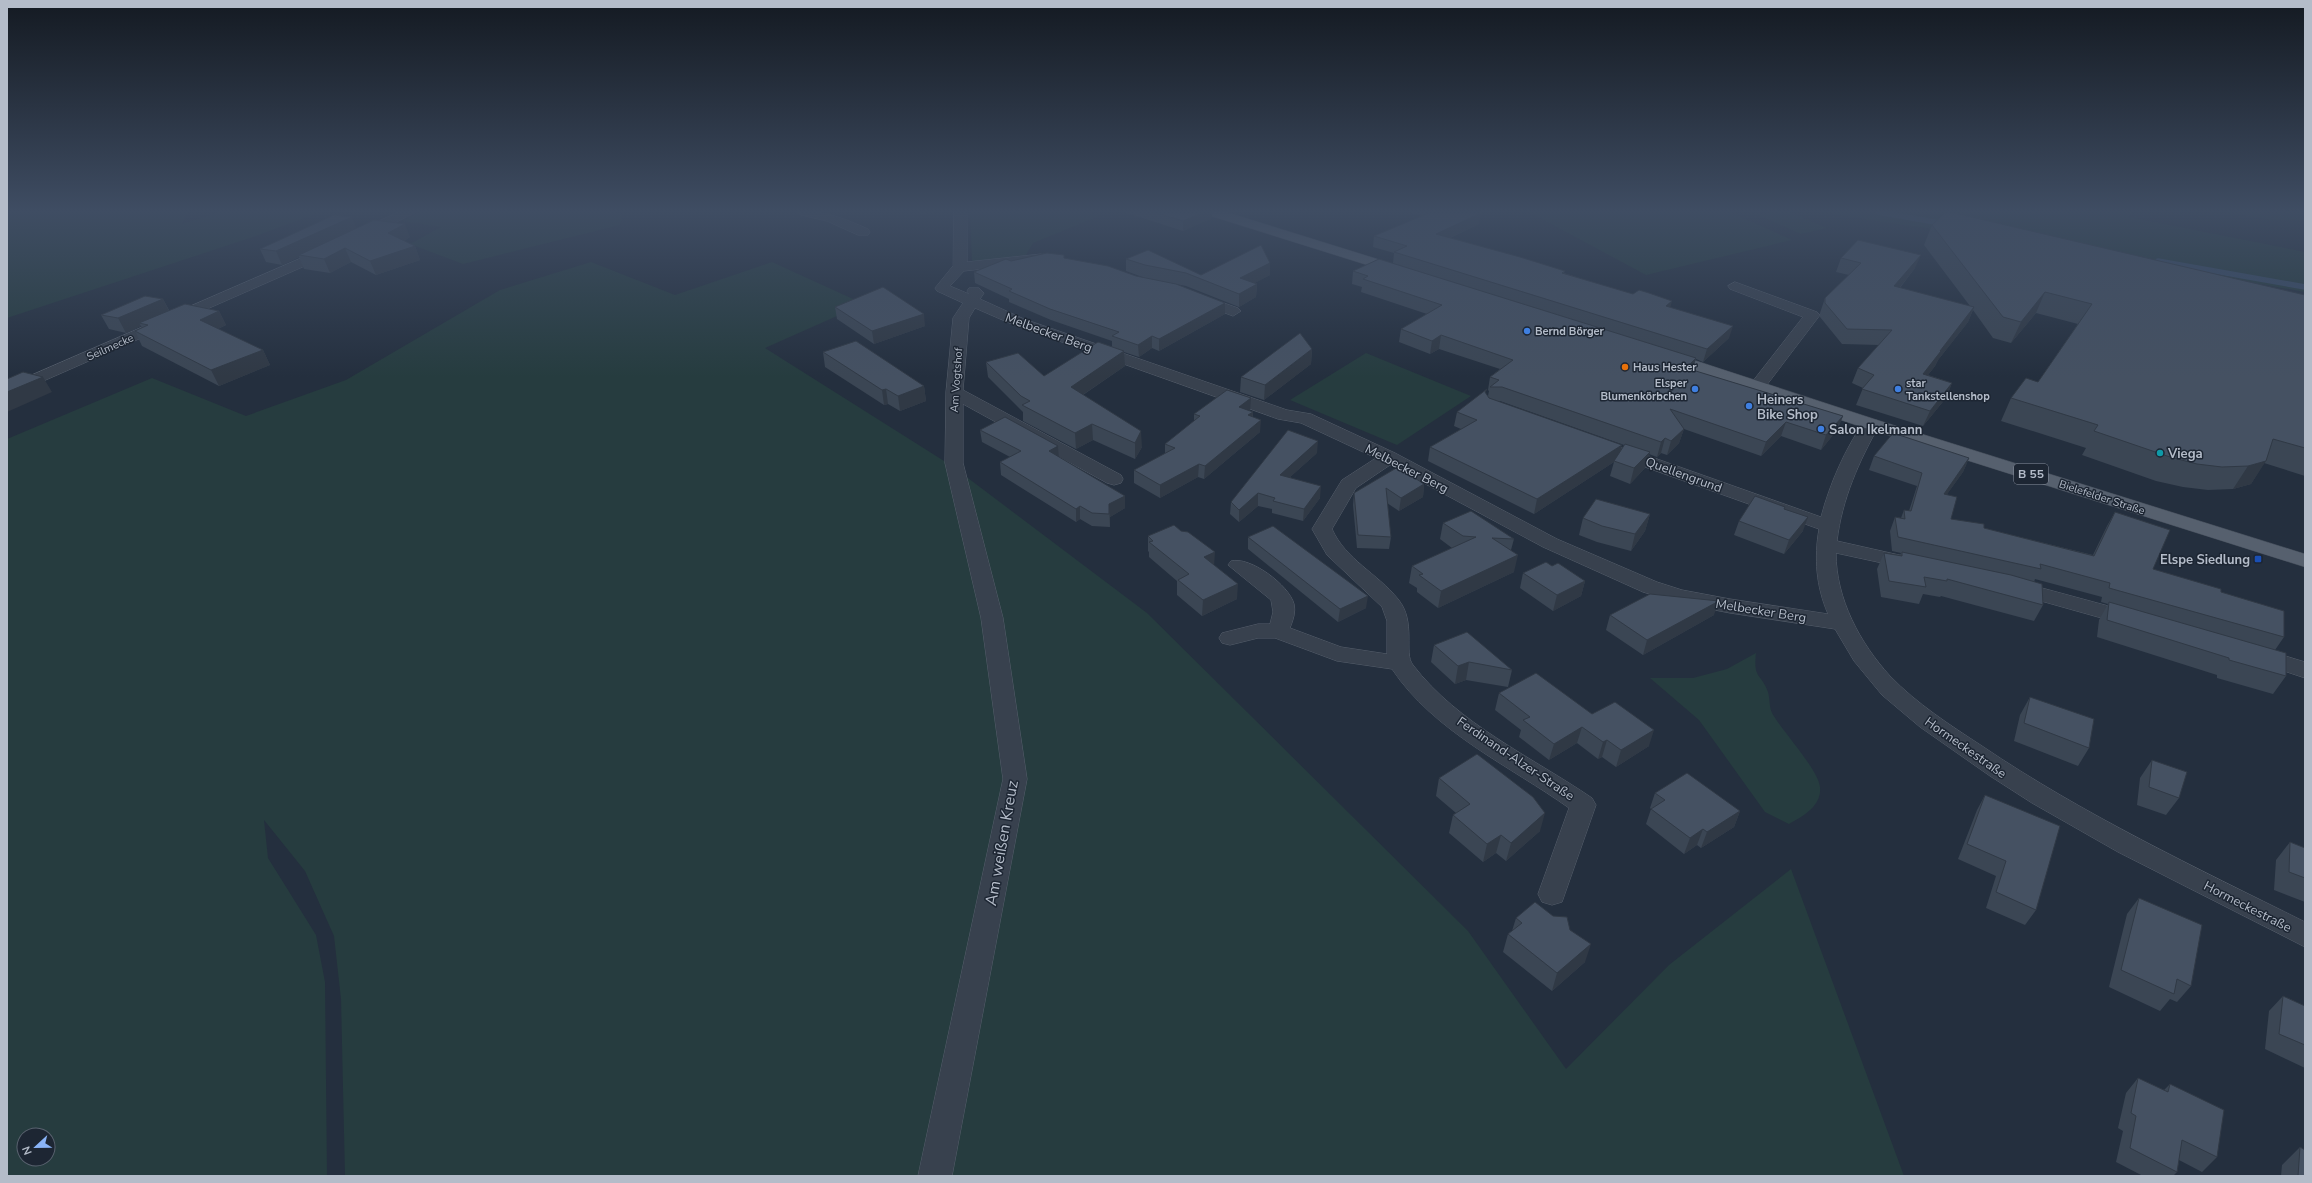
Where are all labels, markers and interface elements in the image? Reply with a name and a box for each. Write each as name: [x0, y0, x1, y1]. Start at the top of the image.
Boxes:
street label: Melbecker Berg: [1003, 309, 1095, 357]
place label: Bernd Börger: [1535, 324, 1605, 339]
marker: Bernd Börger: [1522, 326, 1532, 336]
street label: Seilmecke: [84, 330, 136, 364]
street label: Am Vogtshof: [947, 347, 966, 413]
place label: Haus Hester: [1633, 360, 1697, 375]
marker: Haus Hester: [1620, 362, 1630, 372]
place label: Elsper Blumenkörbchen: [1600, 376, 1688, 404]
place label: star Tankstellenshop: [1906, 376, 1990, 404]
marker: Elsper Blumenkörbchen: [1690, 384, 1700, 394]
marker: star Tankstellenshop: [1893, 384, 1903, 394]
place label: Heiners Bike Shop: [1757, 391, 1818, 424]
marker: Heiners Bike Shop: [1744, 401, 1754, 411]
place label: Salon Ikelmann: [1829, 421, 1922, 439]
marker: Salon Ikelmann: [1816, 424, 1826, 434]
street label: Melbecker Berg: [1362, 440, 1451, 498]
place label: Viega: [2167, 445, 2203, 463]
marker: Viega: [2155, 448, 2165, 458]
street label: Quellengrund: [1643, 453, 1725, 497]
road number: B 55: [2014, 464, 2048, 484]
street label: Bielefelder Straße: [2057, 477, 2147, 518]
place label: Elspe Siedlung: [2160, 551, 2250, 569]
marker: Elspe Siedlung: [2253, 554, 2263, 564]
street label: Melbecker Berg: [1714, 595, 1807, 627]
street label: Ferdinand-Alzer-Straße: [1453, 713, 1578, 805]
street label: Hormeckestraße: [1921, 713, 2010, 783]
street label: Am weißen Kreuz: [980, 779, 1024, 908]
street label: Hormeckestraße: [2201, 877, 2295, 937]
north arrow: [16, 1127, 56, 1167]
text: N: [19, 1144, 36, 1157]

